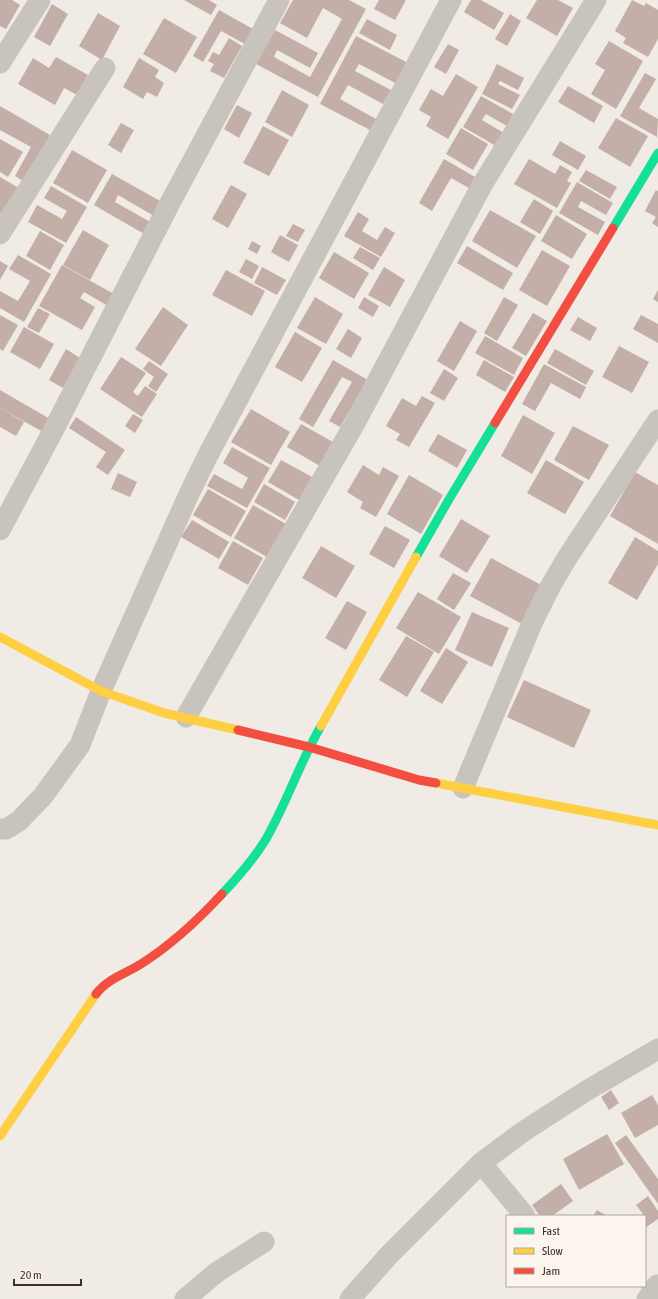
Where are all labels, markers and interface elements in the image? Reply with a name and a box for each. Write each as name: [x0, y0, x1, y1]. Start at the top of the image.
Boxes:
legend: [506, 1215, 646, 1287]
text: Fast: [542, 1224, 560, 1238]
text: Slow: [542, 1244, 563, 1258]
scale bar: [14, 1261, 81, 1287]
text: Jam: [542, 1264, 560, 1278]
text: 20 m: [20, 1268, 42, 1282]

